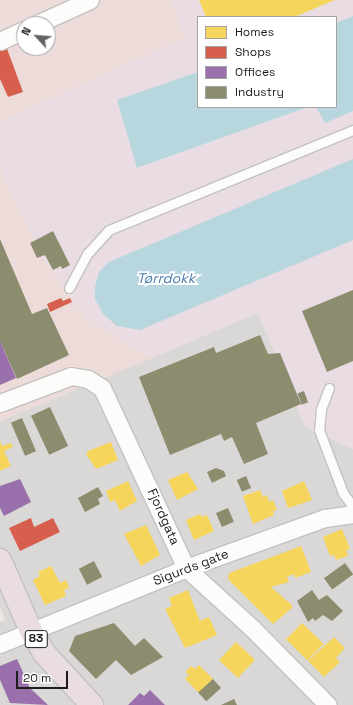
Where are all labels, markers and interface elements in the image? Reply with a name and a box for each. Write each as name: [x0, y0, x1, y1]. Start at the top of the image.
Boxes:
north arrow: [16, 16, 56, 56]
legend: [197, 16, 337, 108]
text: Homes: [235, 24, 274, 40]
text: N: [18, 25, 34, 38]
text: Shops: [235, 44, 271, 60]
text: Offices: [235, 64, 275, 80]
text: Industry: [235, 84, 284, 100]
water label: Tørrdokk: [137, 270, 195, 286]
street label: Fjordgata: [144, 486, 182, 548]
street label: Sigurds gate: [151, 546, 231, 590]
road number: 83: [24, 629, 48, 649]
scale bar: [18, 663, 70, 689]
text: 20 m: [23, 670, 51, 686]

